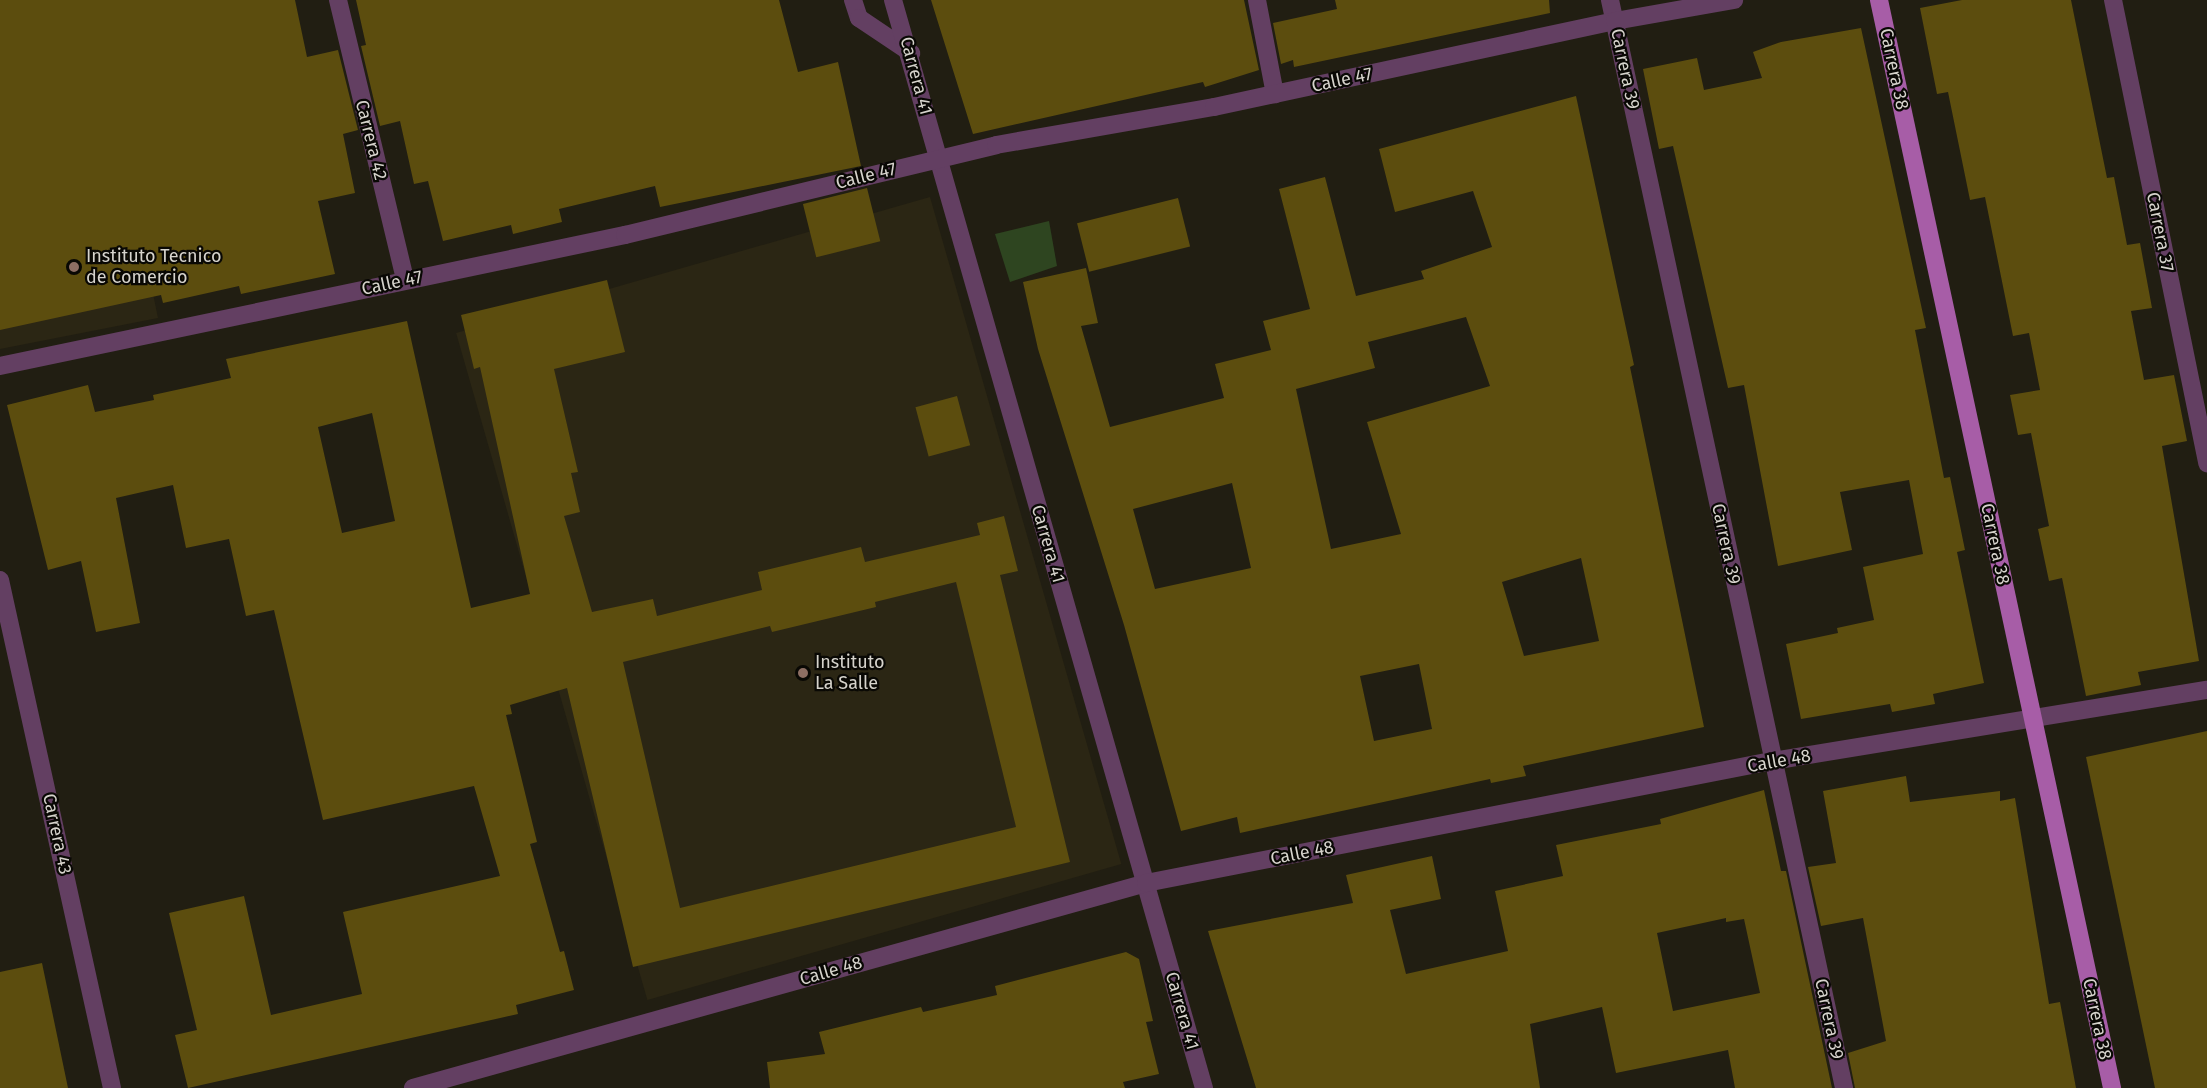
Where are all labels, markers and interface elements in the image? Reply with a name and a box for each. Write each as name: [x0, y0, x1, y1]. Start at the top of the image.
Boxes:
street label: Carrera 38: [1875, 26, 1913, 112]
street label: Carrera 39: [1606, 27, 1644, 111]
street label: Carrera 41: [895, 35, 937, 117]
street label: Calle 47: [1310, 63, 1374, 97]
street label: Carrera 42: [351, 98, 391, 182]
street label: Calle 47: [833, 158, 899, 194]
street label: Carrera 37: [2142, 190, 2178, 274]
place label: Instituto Tecnico de Comercio: [86, 246, 221, 288]
marker: Instituto Tecnico de Comercio: [67, 260, 81, 274]
street label: Calle 47: [360, 266, 424, 300]
street label: Carrera 38: [1976, 501, 2014, 587]
street label: Carrera 39: [1707, 502, 1745, 586]
street label: Carrera 41: [1027, 503, 1069, 585]
place label: Instituto La Salle: [815, 652, 885, 694]
marker: Instituto La Salle: [796, 666, 810, 680]
street label: Calle 48: [1746, 745, 1812, 777]
street label: Carrera 43: [38, 792, 76, 876]
street label: Calle 48: [1269, 836, 1335, 870]
street label: Calle 48: [797, 952, 865, 990]
street label: Carrera 41: [1161, 970, 1203, 1052]
street label: Carrera 38: [2078, 976, 2116, 1062]
street label: Carrera 39: [1810, 977, 1848, 1061]

